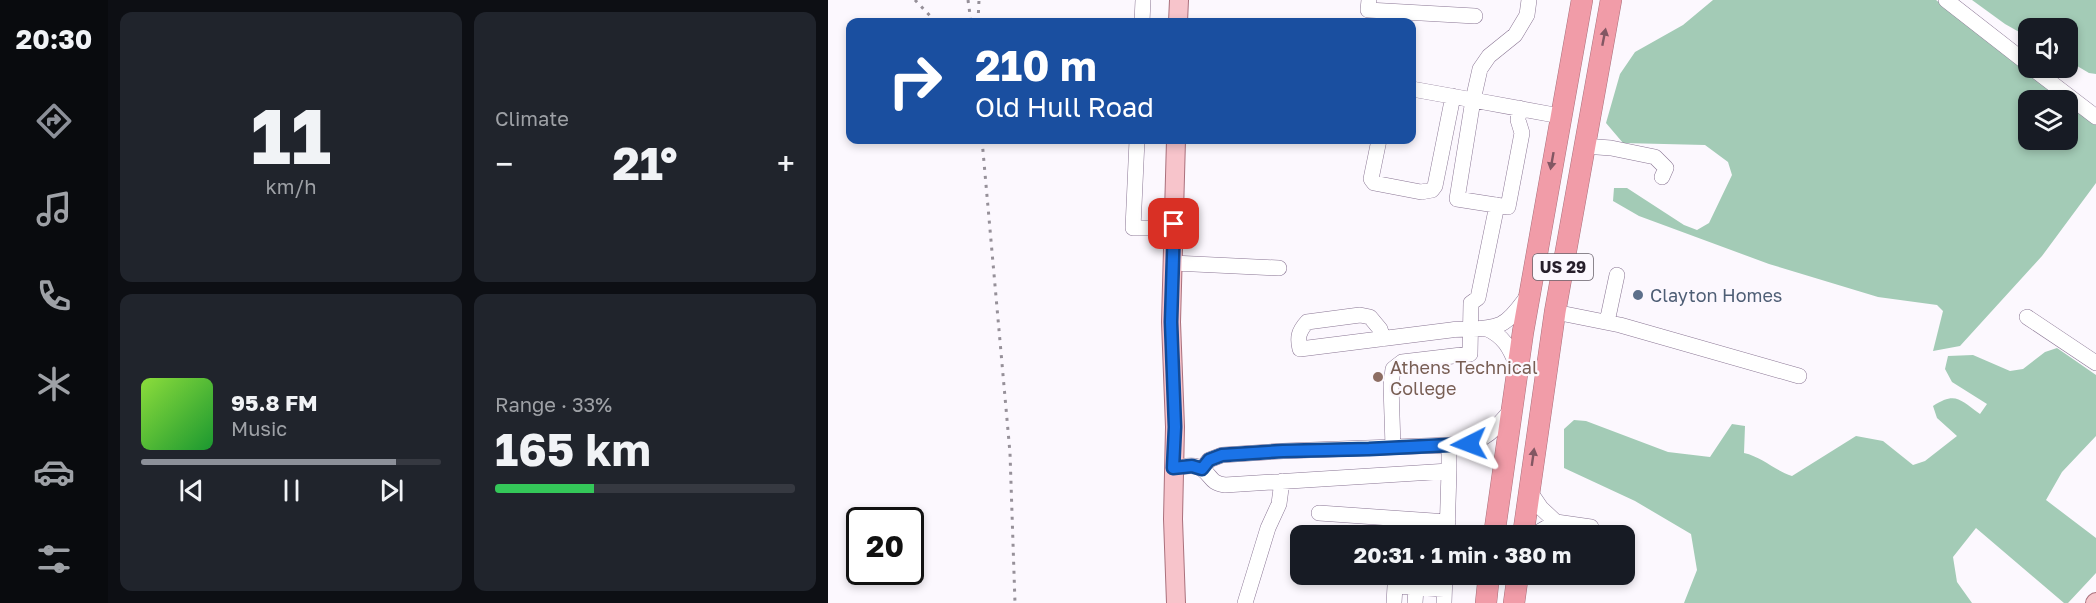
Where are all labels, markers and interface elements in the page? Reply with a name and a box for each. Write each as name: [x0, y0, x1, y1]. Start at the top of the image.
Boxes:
map controls: [2018, 18, 2078, 150]
button: sound: [2018, 18, 2078, 78]
text: 20:30: [16, 23, 92, 55]
one-way arrow: [1600, 27, 1609, 46]
text: 210 m: [975, 40, 1097, 90]
icon: right: [876, 42, 954, 120]
text: 11: [251, 88, 331, 181]
button: layers: [2018, 90, 2078, 150]
text: Old Hull Road: [975, 91, 1154, 123]
icon: directions: [33, 100, 75, 142]
text: Climate: [495, 106, 569, 130]
text: 21°: [612, 136, 678, 190]
text: −: [495, 144, 513, 183]
text: +: [777, 144, 795, 183]
one-way arrow: [1548, 152, 1557, 171]
text: km/h: [266, 174, 316, 198]
icon: music: [33, 188, 75, 230]
pin: [1148, 198, 1199, 249]
icon: arrive: [1157, 207, 1190, 240]
road number: US 29: [1533, 254, 1593, 280]
icon: phone: [33, 275, 75, 317]
place label: Clayton Homes: [1650, 284, 1782, 306]
marker: Clayton Homes: [1631, 288, 1645, 302]
place label: Athens Technical College: [1390, 356, 1538, 399]
icon: climate: [33, 363, 75, 405]
marker: Athens Technical College: [1371, 370, 1385, 384]
text: 95.8 FM: [231, 389, 318, 416]
text: Range · 33%: [495, 392, 612, 416]
position arrow: [1437, 412, 1501, 476]
text: Music: [231, 416, 287, 440]
text: 165 km: [495, 422, 651, 476]
one-way arrow: [1529, 447, 1538, 466]
icon: car: [33, 451, 75, 493]
icon: previous: [175, 474, 208, 507]
icon: pause: [275, 474, 308, 507]
icon: next: [375, 474, 408, 507]
speed limit sign: 20: [846, 507, 924, 585]
icon: filters: [33, 538, 75, 580]
text: 20:31 · 1 min · 380 m: [1354, 541, 1571, 568]

